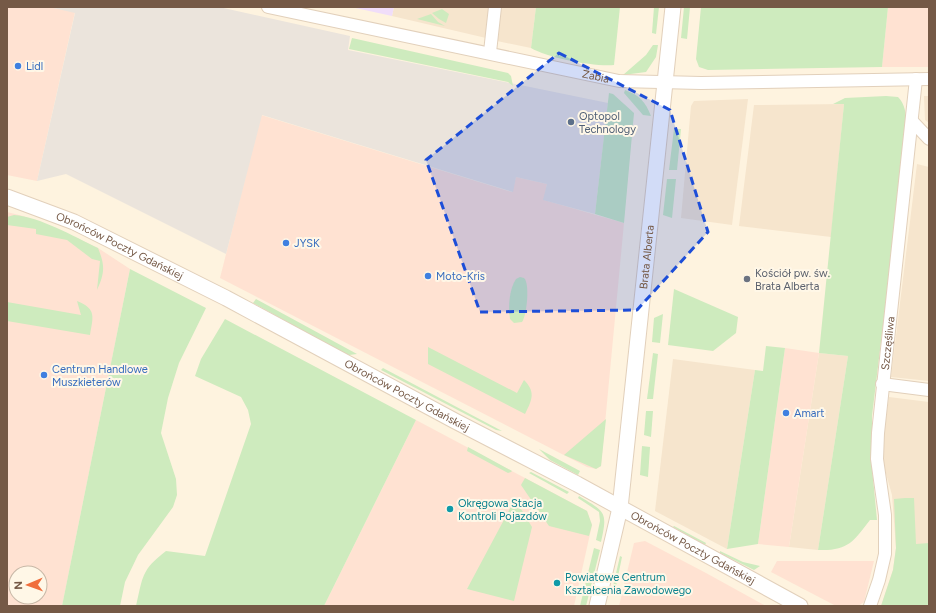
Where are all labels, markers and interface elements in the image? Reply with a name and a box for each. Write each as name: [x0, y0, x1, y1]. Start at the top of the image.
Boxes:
place label: Lidl: [26, 60, 43, 73]
marker: Lidl: [13, 61, 23, 71]
street label: Żabia: [581, 67, 610, 86]
place label: Optopol Technology: [579, 110, 636, 136]
marker: Optopol Technology: [566, 117, 576, 127]
street label: Obrońców Poczty Gdańskiej: [54, 210, 185, 283]
street label: Brata Alberta: [637, 224, 657, 290]
place label: JYSK: [294, 237, 320, 250]
marker: JYSK: [281, 238, 291, 248]
place label: Kościół pw. św. Brata Alberta: [755, 267, 830, 293]
place label: Moto-Kris: [436, 270, 485, 283]
marker: Moto-Kris: [423, 271, 433, 281]
marker: Kościół pw. św. Brata Alberta: [742, 274, 752, 284]
street label: Szczęśliwa: [879, 316, 897, 371]
street label: Obrońców Poczty Gdańskiej: [342, 357, 472, 434]
place label: Centrum Handlowe Muszkieterów: [52, 363, 148, 389]
marker: Centrum Handlowe Muszkieterów: [39, 370, 49, 380]
place label: Amart: [794, 407, 824, 420]
marker: Amart: [781, 408, 791, 418]
place label: Okręgowa Stacja Kontroli Pojazdów: [458, 497, 547, 523]
marker: Okręgowa Stacja Kontroli Pojazdów: [445, 504, 455, 514]
street label: Obrońców Poczty Gdańskiej: [628, 509, 757, 587]
north arrow: [8, 565, 48, 605]
place label: Powiatowe Centrum Kształcenia Zawodowego: [565, 571, 692, 597]
marker: Powiatowe Centrum Kształcenia Zawodowego: [552, 578, 562, 588]
text: N: [12, 581, 25, 590]

